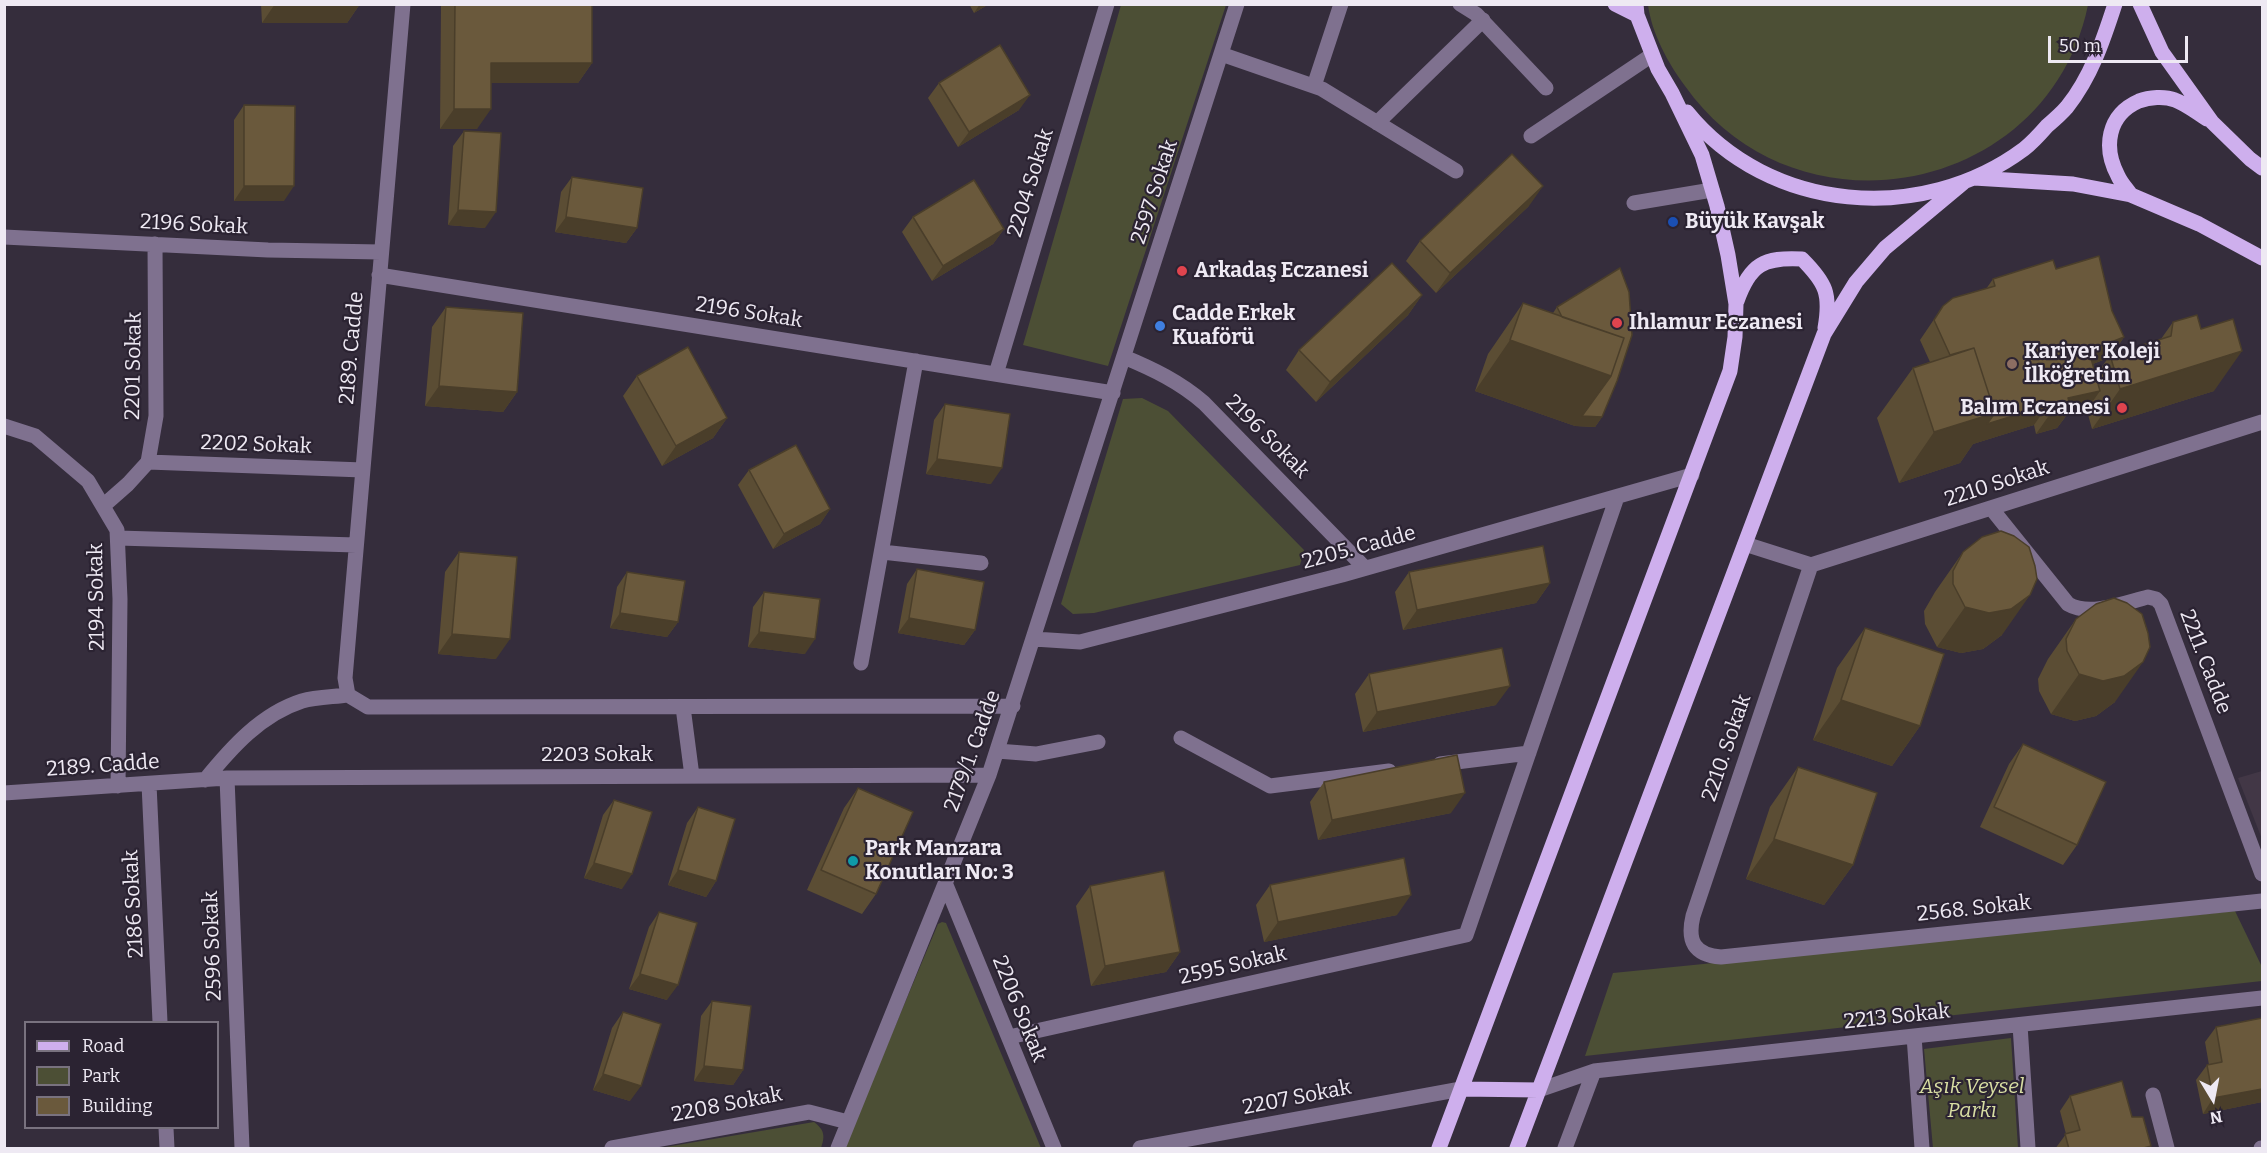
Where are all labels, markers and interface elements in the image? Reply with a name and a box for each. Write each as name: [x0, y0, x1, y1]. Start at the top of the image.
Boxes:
scale bar: [2051, 24, 2190, 62]
text: 50 m: [2059, 35, 2101, 57]
street label: 2204 Sokak: [1003, 126, 1059, 240]
street label: 2597 Sokak: [1126, 137, 1184, 247]
place label: Büyük Kavşak: [1685, 209, 1824, 235]
street label: 2196 Sokak: [139, 210, 249, 240]
marker: Büyük Kavşak: [1666, 215, 1680, 229]
place label: Arkadaş Eczanesi: [1194, 258, 1369, 284]
marker: Arkadaş Eczanesi: [1175, 264, 1189, 278]
street label: 2189. Cadde: [335, 290, 369, 406]
street label: 2196 Sokak: [694, 292, 804, 334]
place label: Cadde Erkek Kuaförü: [1172, 301, 1295, 351]
place label: Ihlamur Eczanesi: [1629, 310, 1803, 336]
street label: 2201 Sokak: [120, 312, 148, 420]
marker: Ihlamur Eczanesi: [1610, 316, 1624, 330]
marker: Cadde Erkek Kuaförü: [1153, 319, 1167, 333]
place label: Kariyer Koleji İlköğretim: [2024, 339, 2160, 389]
marker: Kariyer Koleji İlköğretim: [2005, 357, 2019, 371]
street label: 2196 Sokak: [1220, 390, 1314, 484]
place label: Balım Eczanesi: [1960, 395, 2110, 421]
marker: Balım Eczanesi: [2115, 401, 2129, 415]
street label: 2202 Sokak: [200, 430, 312, 460]
street label: 2210 Sokak: [1942, 455, 2052, 513]
street label: 2205. Cadde: [1299, 521, 1419, 575]
street label: 2194 Sokak: [83, 543, 111, 651]
street label: 2211. Cadde: [2174, 606, 2236, 718]
street label: 2179/1. Cadde: [939, 687, 1007, 815]
street label: 2210. Sokak: [1697, 691, 1757, 805]
street label: 2203 Sokak: [541, 742, 653, 768]
street label: 2189. Cadde: [46, 749, 160, 783]
place label: Park Manzara Konutları No: 3: [865, 836, 1014, 886]
street label: 2186 Sokak: [119, 849, 149, 959]
marker: Park Manzara Konutları No: 3: [846, 854, 860, 868]
street label: 2596 Sokak: [198, 890, 228, 1002]
street label: 2568. Sokak: [1916, 890, 2032, 928]
street label: 2595 Sokak: [1177, 941, 1289, 991]
street label: 2206 Sokak: [986, 952, 1052, 1066]
street label: 2213 Sokak: [1843, 999, 1951, 1035]
legend: [24, 1021, 219, 1129]
text: Road: [82, 1035, 124, 1057]
text: Park: [82, 1065, 120, 1087]
north arrow: [2183, 1069, 2243, 1129]
park label: Aşık Veysel Parkı: [1920, 1074, 2024, 1124]
street label: 2207 Sokak: [1241, 1075, 1353, 1121]
street label: 2208 Sokak: [670, 1082, 784, 1128]
text: Building: [82, 1095, 153, 1117]
text: N: [2208, 1107, 2224, 1128]

